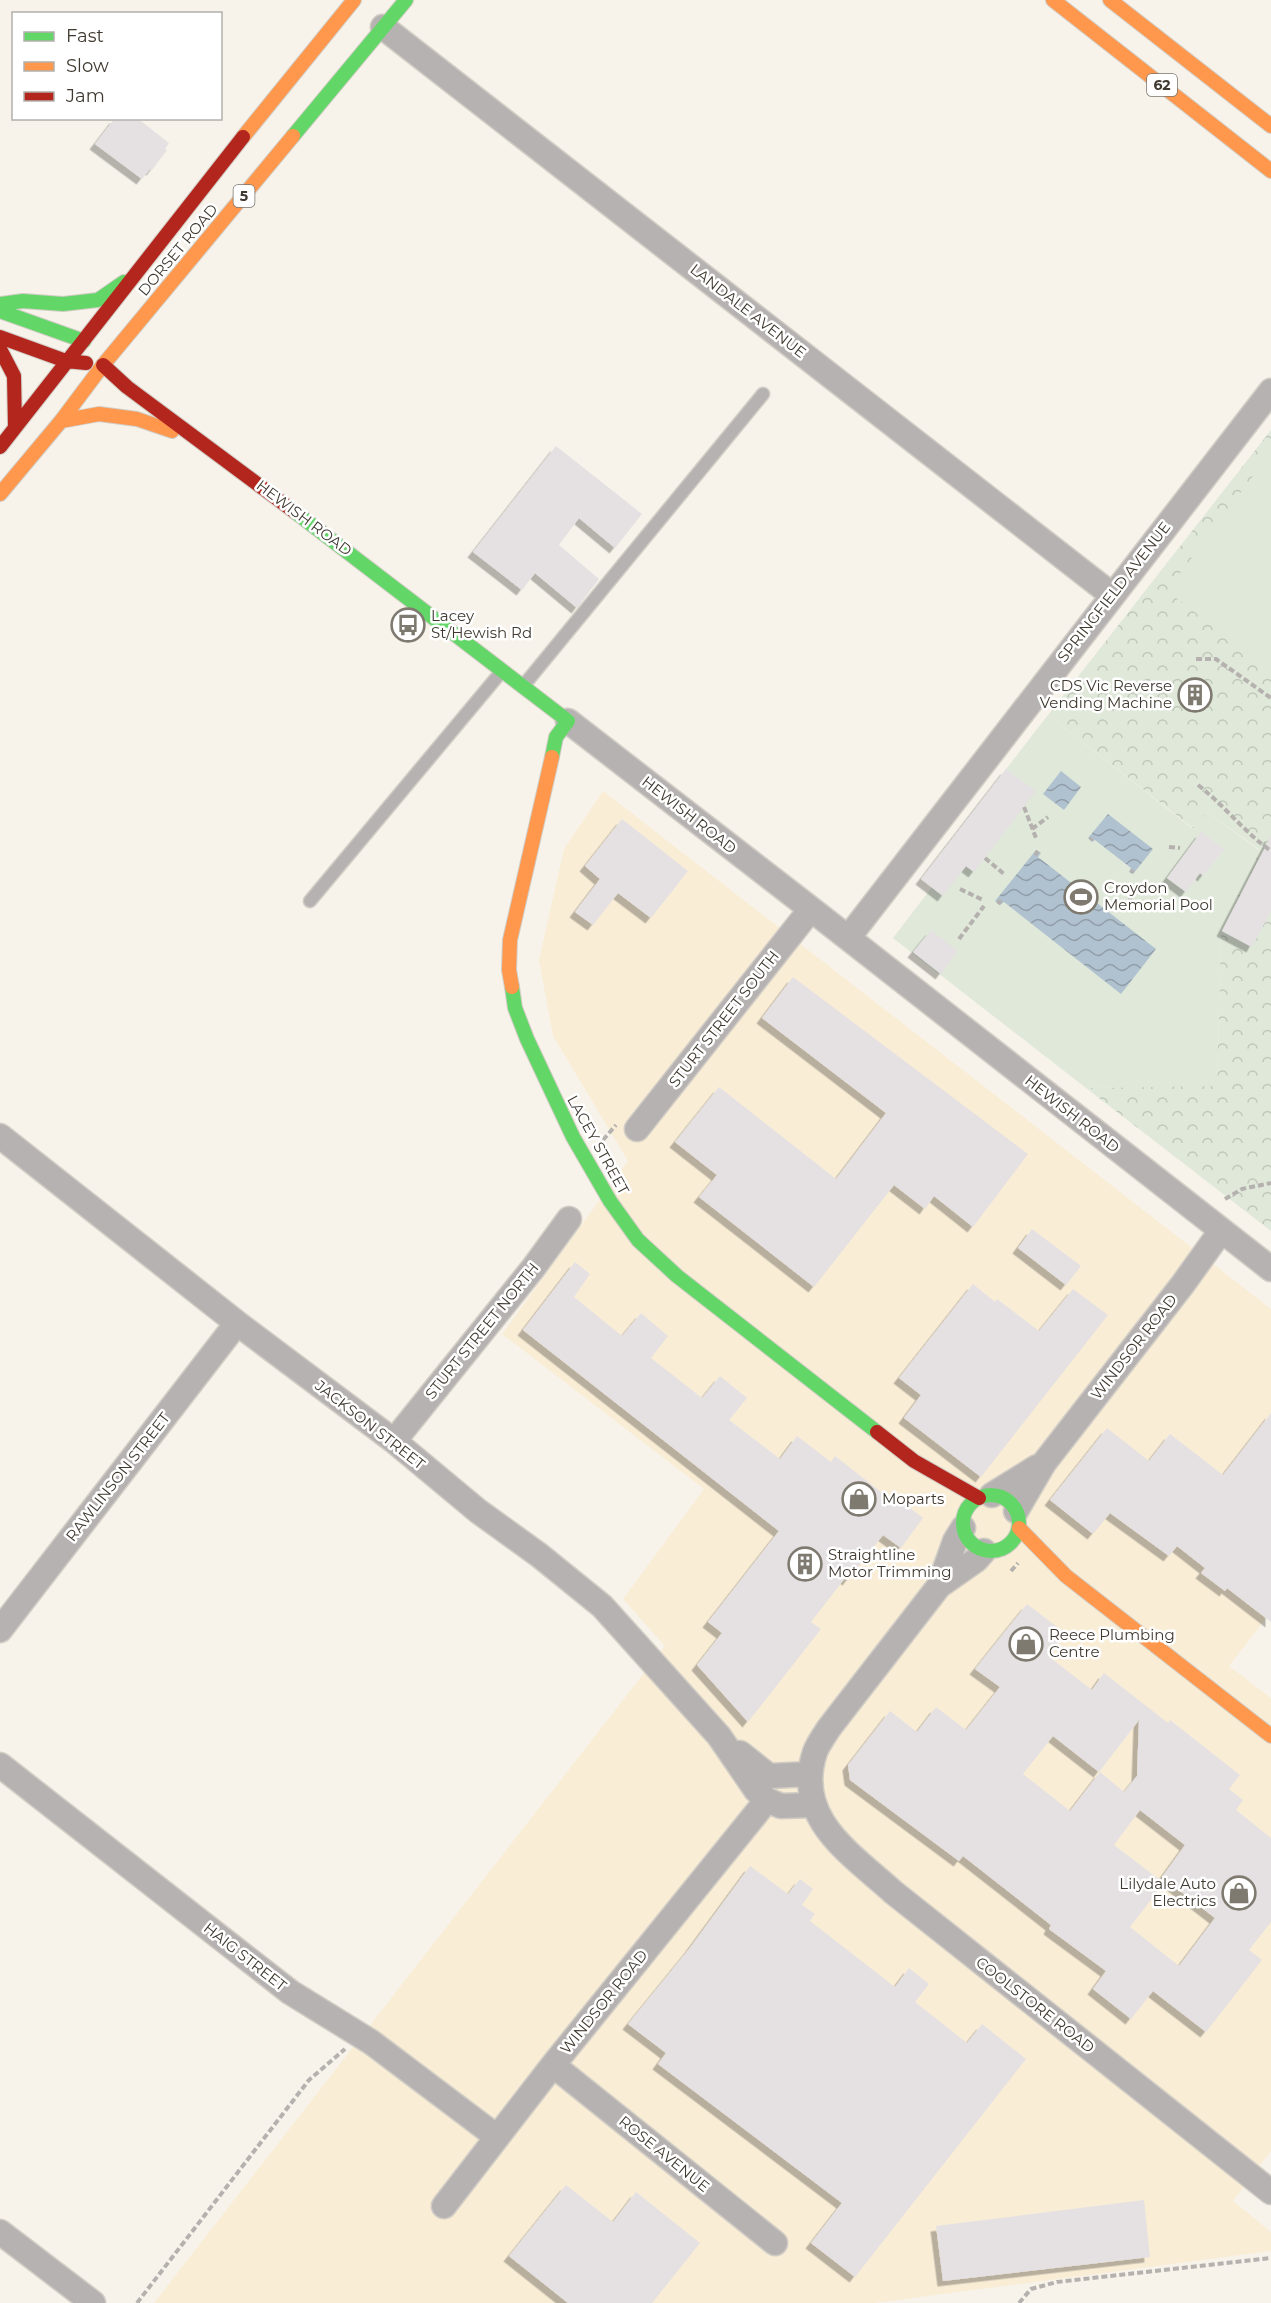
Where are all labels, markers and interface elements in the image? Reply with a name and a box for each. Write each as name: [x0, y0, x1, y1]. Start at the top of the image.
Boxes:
legend: [12, 12, 222, 120]
text: Fast: [66, 25, 104, 47]
text: Slow: [66, 55, 109, 77]
road number: 62: [1147, 74, 1177, 96]
text: Jam: [65, 85, 105, 107]
road number: 5: [234, 185, 254, 207]
street label: DORSET ROAD: [134, 200, 222, 299]
street label: LANDALE AVENUE: [686, 259, 810, 362]
street label: HEWISH ROAD: [253, 475, 356, 560]
street label: SPRINGFIELD AVENUE: [1053, 518, 1174, 666]
place label: Lacey St/Hewish Rd: [431, 606, 532, 642]
bus stop icon: Lacey St/Hewish Rd: [390, 607, 426, 643]
place label: CDS Vic Reverse Vending Machine: [1040, 676, 1172, 712]
building icon: CDS Vic Reverse Vending Machine: [1177, 677, 1213, 713]
street label: HEWISH ROAD: [638, 772, 740, 857]
place label: Croydon Memorial Pool: [1104, 878, 1213, 914]
sports icon: Croydon Memorial Pool: [1063, 879, 1099, 915]
street label: STURT STREET SOUTH: [664, 947, 783, 1091]
street label: HEWISH ROAD: [1021, 1071, 1123, 1156]
street label: LACEY STREET: [563, 1092, 634, 1198]
street label: STURT STREET NORTH: [421, 1259, 542, 1403]
street label: WINDSOR ROAD: [1087, 1290, 1181, 1403]
street label: JACKSON STREET: [311, 1375, 429, 1474]
street label: RAWLINSON STREET: [61, 1408, 174, 1545]
shop icon: Moparts: [841, 1481, 877, 1517]
place label: Moparts: [882, 1489, 944, 1508]
place label: Straightline Motor Trimming: [828, 1545, 952, 1581]
building icon: Straightline Motor Trimming: [787, 1546, 823, 1582]
place label: Reece Plumbing Centre: [1049, 1625, 1175, 1661]
shop icon: Reece Plumbing Centre: [1008, 1626, 1044, 1662]
place label: Lilydale Auto Electrics: [1119, 1874, 1216, 1910]
shop icon: Lilydale Auto Electrics: [1221, 1875, 1257, 1911]
street label: HAIG STREET: [200, 1918, 291, 1995]
street label: WINDSOR ROAD: [556, 1946, 651, 2058]
street label: COOLSTORE ROAD: [972, 1952, 1098, 2057]
street label: ROSE AVENUE: [615, 2111, 714, 2196]

